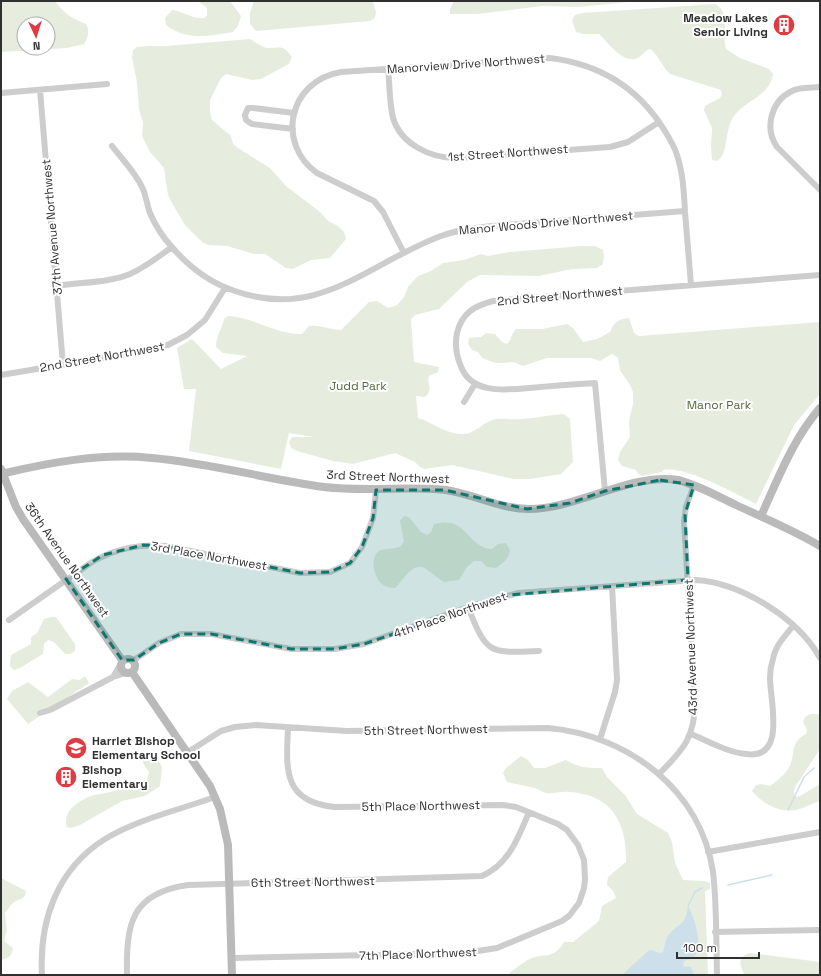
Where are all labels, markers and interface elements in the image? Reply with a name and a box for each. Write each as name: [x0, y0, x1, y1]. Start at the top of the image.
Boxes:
place label: Meadow Lakes Senior Living: [683, 10, 768, 40]
building icon: Meadow Lakes Senior Living: [771, 12, 797, 38]
north arrow: [16, 16, 56, 56]
text: N: [33, 39, 41, 53]
street label: Manorview Drive Northwest: [386, 50, 546, 78]
street label: 1st Street Northwest: [447, 141, 569, 165]
street label: 37th Avenue Northwest: [38, 158, 66, 296]
street label: Manor Woods Drive Northwest: [458, 207, 634, 239]
street label: 2nd Street Northwest: [496, 283, 624, 309]
street label: 2nd Street Northwest: [38, 338, 166, 376]
park label: Judd Park: [329, 378, 387, 394]
park label: Manor Park: [687, 397, 752, 413]
street label: 3rd Street Northwest: [326, 467, 450, 487]
street label: 36th Avenue Northwest: [21, 499, 113, 621]
street label: 3rd Place Northwest: [150, 538, 268, 574]
street label: 43rd Avenue Northwest: [681, 579, 701, 715]
street label: 4th Place Northwest: [391, 588, 509, 642]
street label: 5th Street Northwest: [364, 721, 488, 739]
place label: Harriet Bishop Elementary School: [92, 733, 200, 763]
school or university icon: Harriet Bishop Elementary School: [63, 735, 89, 761]
place label: Bishop Elementary: [82, 762, 148, 792]
building icon: Bishop Elementary: [53, 764, 79, 790]
street label: 5th Place Northwest: [362, 797, 480, 815]
street label: 6th Street Northwest: [251, 873, 375, 891]
scale bar: [677, 934, 759, 960]
text: 100 m: [683, 940, 717, 956]
street label: 7th Place Northwest: [359, 944, 477, 964]

